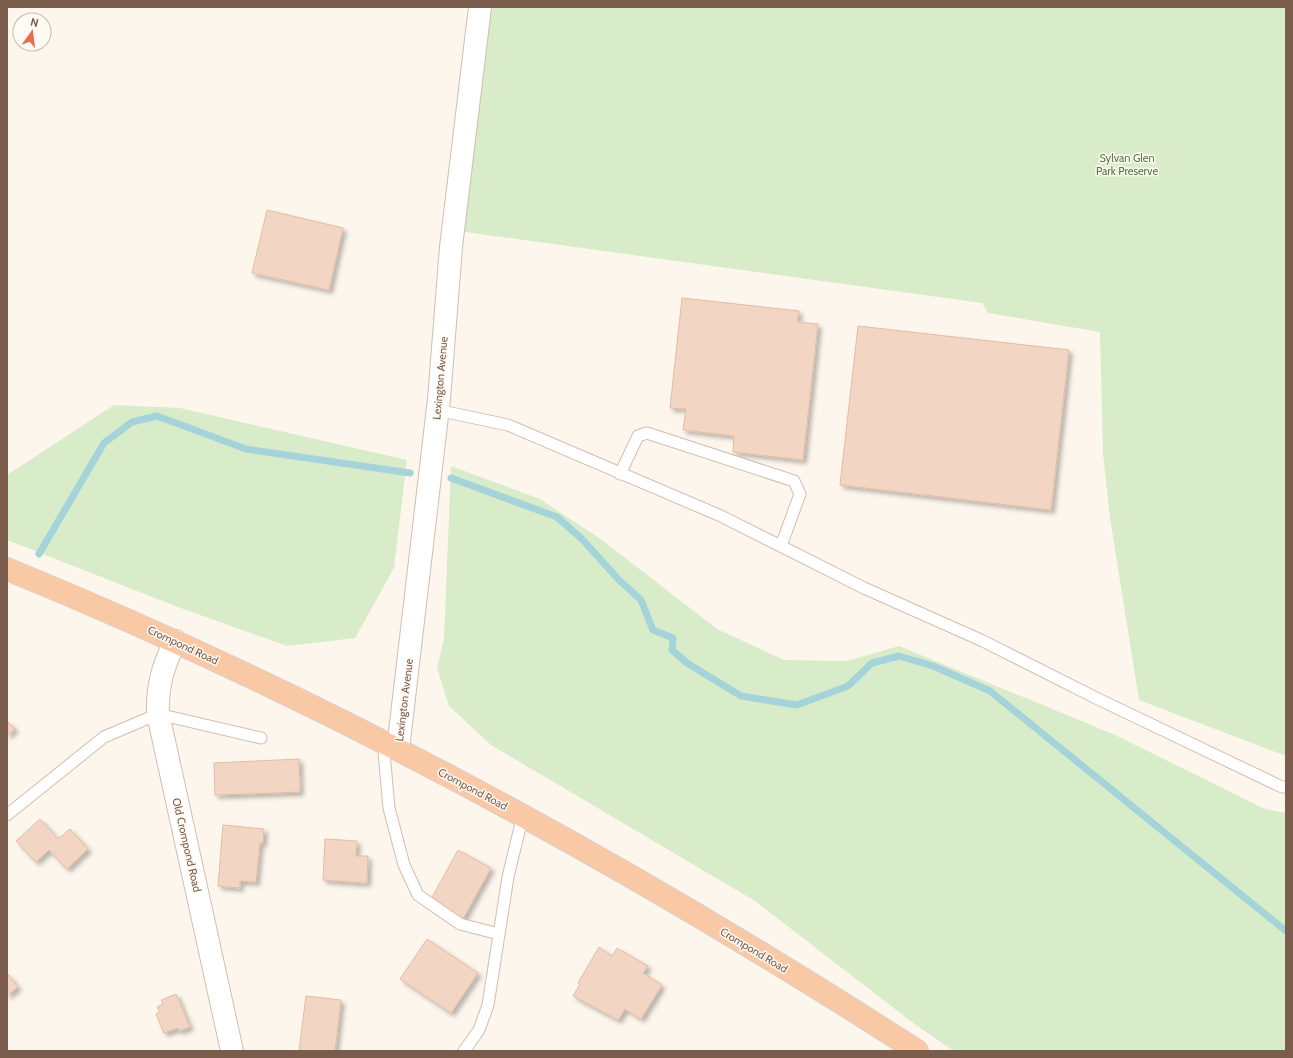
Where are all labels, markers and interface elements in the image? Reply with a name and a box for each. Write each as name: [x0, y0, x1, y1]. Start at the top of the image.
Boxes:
north arrow: [12, 12, 52, 52]
text: N: [29, 15, 40, 30]
park label: Sylvan Glen Park Preserve: [1096, 151, 1158, 178]
street label: Lexington Avenue: [429, 335, 451, 420]
street label: Crompond Road: [145, 622, 221, 668]
street label: Lexington Avenue: [392, 657, 416, 742]
street label: Crompond Road: [436, 765, 510, 813]
street label: Old Crompond Road: [169, 797, 205, 893]
street label: Crompond Road: [718, 924, 790, 976]

